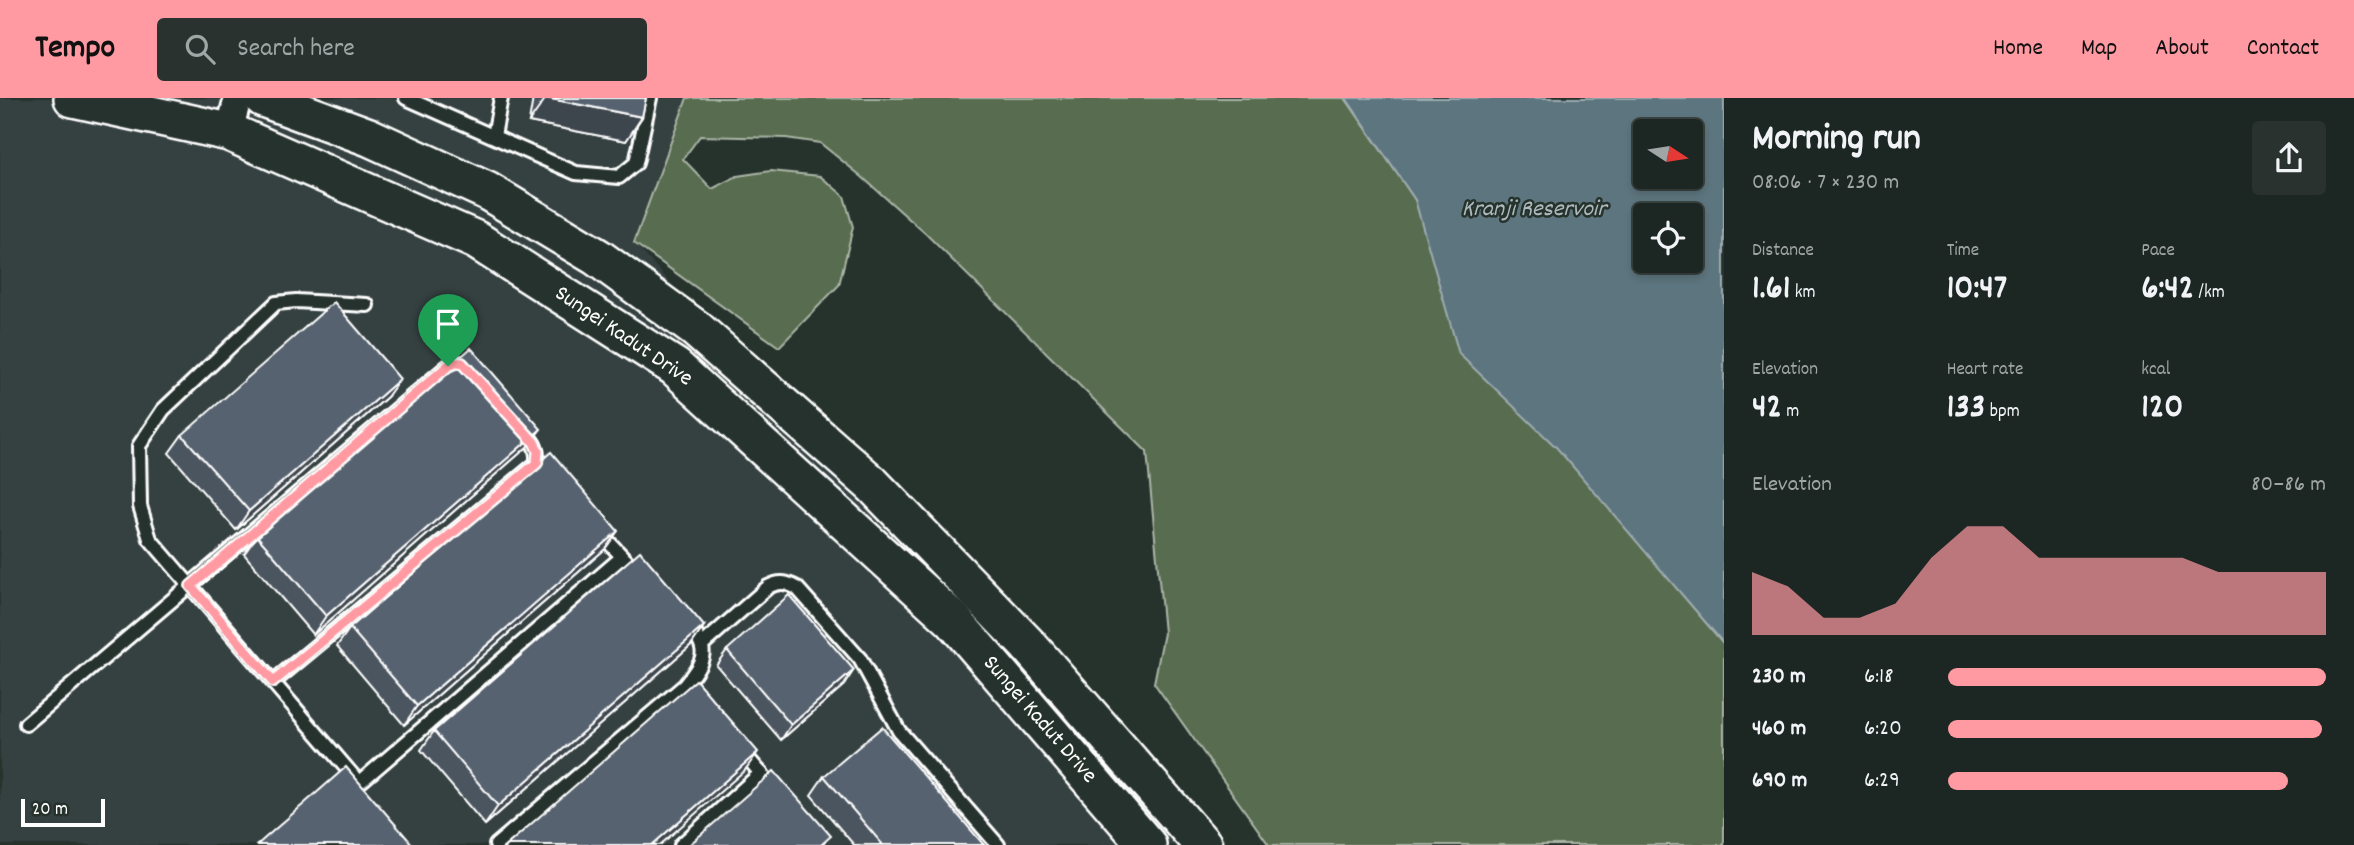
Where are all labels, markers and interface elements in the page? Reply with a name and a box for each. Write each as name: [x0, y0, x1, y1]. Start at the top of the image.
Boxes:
search box: [157, 18, 647, 81]
text: Tempo: [35, 26, 115, 73]
icon: search: [181, 30, 219, 68]
text: Search here: [237, 31, 355, 68]
text: Home: [1993, 32, 2043, 66]
text: Map: [2081, 32, 2117, 66]
text: About: [2155, 32, 2209, 66]
text: Contact: [2247, 32, 2319, 66]
text: Morning run: [1752, 113, 1921, 168]
north arrow: [1633, 119, 1703, 189]
map controls: [1633, 119, 1703, 273]
button: share: [2252, 121, 2326, 195]
text: 08:06 · 7 × 230 m: [1752, 167, 1899, 200]
water label: Kranji Reservoir: [1462, 193, 1609, 227]
button: locate: [1633, 203, 1703, 273]
text: Distance: [1752, 238, 1814, 265]
text: Time: [1947, 238, 1979, 265]
text: Pace: [2141, 238, 2175, 265]
text: 1.61: [1752, 265, 1790, 315]
text: 10:47: [1947, 265, 2007, 315]
text: 6:42: [2141, 265, 2194, 315]
street label: Sungei Kadut Drive: [547, 278, 699, 396]
text: km: [1790, 280, 1816, 307]
text: /km: [2194, 280, 2225, 307]
pin: [418, 294, 478, 366]
icon: arrive: [429, 305, 467, 343]
text: Elevation: [1752, 357, 1818, 384]
text: Heart rate: [1947, 357, 2023, 384]
text: kcal: [2141, 357, 2170, 384]
text: 42: [1752, 384, 1782, 434]
text: 133: [1947, 384, 1985, 434]
text: 120: [2141, 384, 2183, 434]
text: m: [1782, 399, 1799, 426]
text: bpm: [1985, 399, 2020, 426]
text: Elevation: [1752, 469, 1832, 502]
text: 80–86 m: [2251, 469, 2326, 502]
street label: Sungei Kadut Drive: [974, 649, 1104, 791]
text: 230 m: [1752, 661, 1806, 694]
text: 6:18: [1864, 661, 1893, 694]
text: 460 m: [1752, 713, 1806, 746]
text: 6:20: [1864, 713, 1902, 746]
text: 690 m: [1752, 765, 1807, 798]
text: 6:29: [1864, 765, 1900, 798]
scale bar: [21, 796, 105, 828]
text: 20 m: [32, 797, 68, 824]

